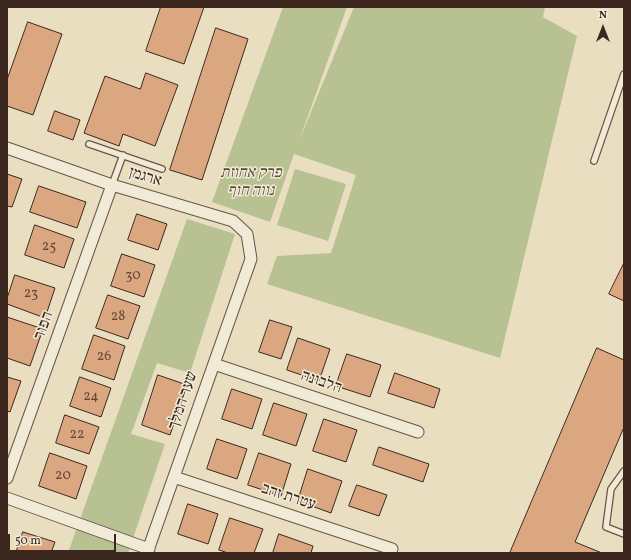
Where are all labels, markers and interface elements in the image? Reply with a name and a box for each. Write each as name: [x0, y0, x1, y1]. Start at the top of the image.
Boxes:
north arrow: [583, 8, 623, 48]
text: N: [599, 8, 607, 23]
street label: ארגמן: [126, 164, 164, 192]
park label: פרק אחוזת נווה חוף: [220, 164, 282, 202]
house number: 25: [42, 239, 56, 255]
house number: 30: [125, 268, 141, 284]
house number: 23: [24, 286, 38, 302]
street label: הפור: [31, 309, 59, 343]
house number: 28: [111, 309, 125, 325]
house number: 26: [97, 349, 111, 365]
street label: הלבונה: [298, 367, 344, 399]
street label: שער המלך: [165, 369, 203, 433]
house number: 24: [83, 389, 99, 405]
house number: 22: [69, 427, 85, 443]
house number: 20: [55, 468, 71, 484]
street label: עטרת זהב: [258, 480, 318, 516]
scale bar: [10, 526, 118, 552]
text: 50 m: [15, 533, 41, 549]

